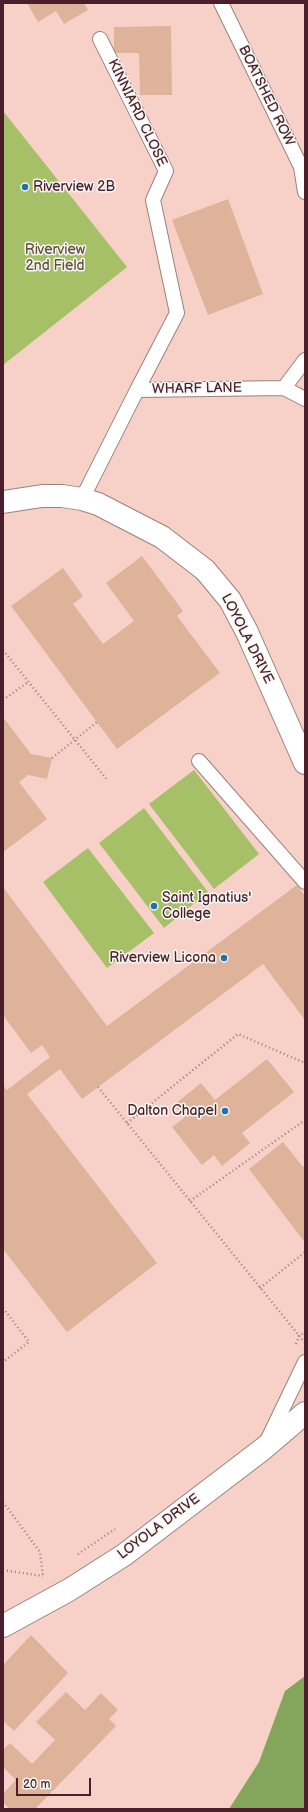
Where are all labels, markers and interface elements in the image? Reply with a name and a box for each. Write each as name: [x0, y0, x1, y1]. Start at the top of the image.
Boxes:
street label: BOATSHED ROW: [234, 43, 298, 149]
street label: KINNIARD CLOSE: [104, 57, 170, 169]
place label: Riverview 2B: [33, 179, 115, 195]
marker: Riverview 2B: [20, 182, 30, 192]
park label: Riverview 2nd Field: [25, 242, 85, 274]
street label: WHARF LANE: [152, 380, 242, 398]
street label: LOYOLA DRIVE: [217, 591, 277, 687]
place label: Saint Ignatius' College: [162, 890, 251, 922]
marker: Saint Ignatius' College: [149, 901, 159, 911]
place label: Riverview Licona: [109, 950, 216, 966]
marker: Riverview Licona: [219, 953, 229, 963]
place label: Dalton Chapel: [127, 1103, 217, 1119]
marker: Dalton Chapel: [220, 1106, 230, 1116]
street label: LOYOLA DRIVE: [115, 1491, 203, 1563]
scale bar: [18, 1770, 93, 1796]
text: 20 m: [23, 1777, 50, 1792]

